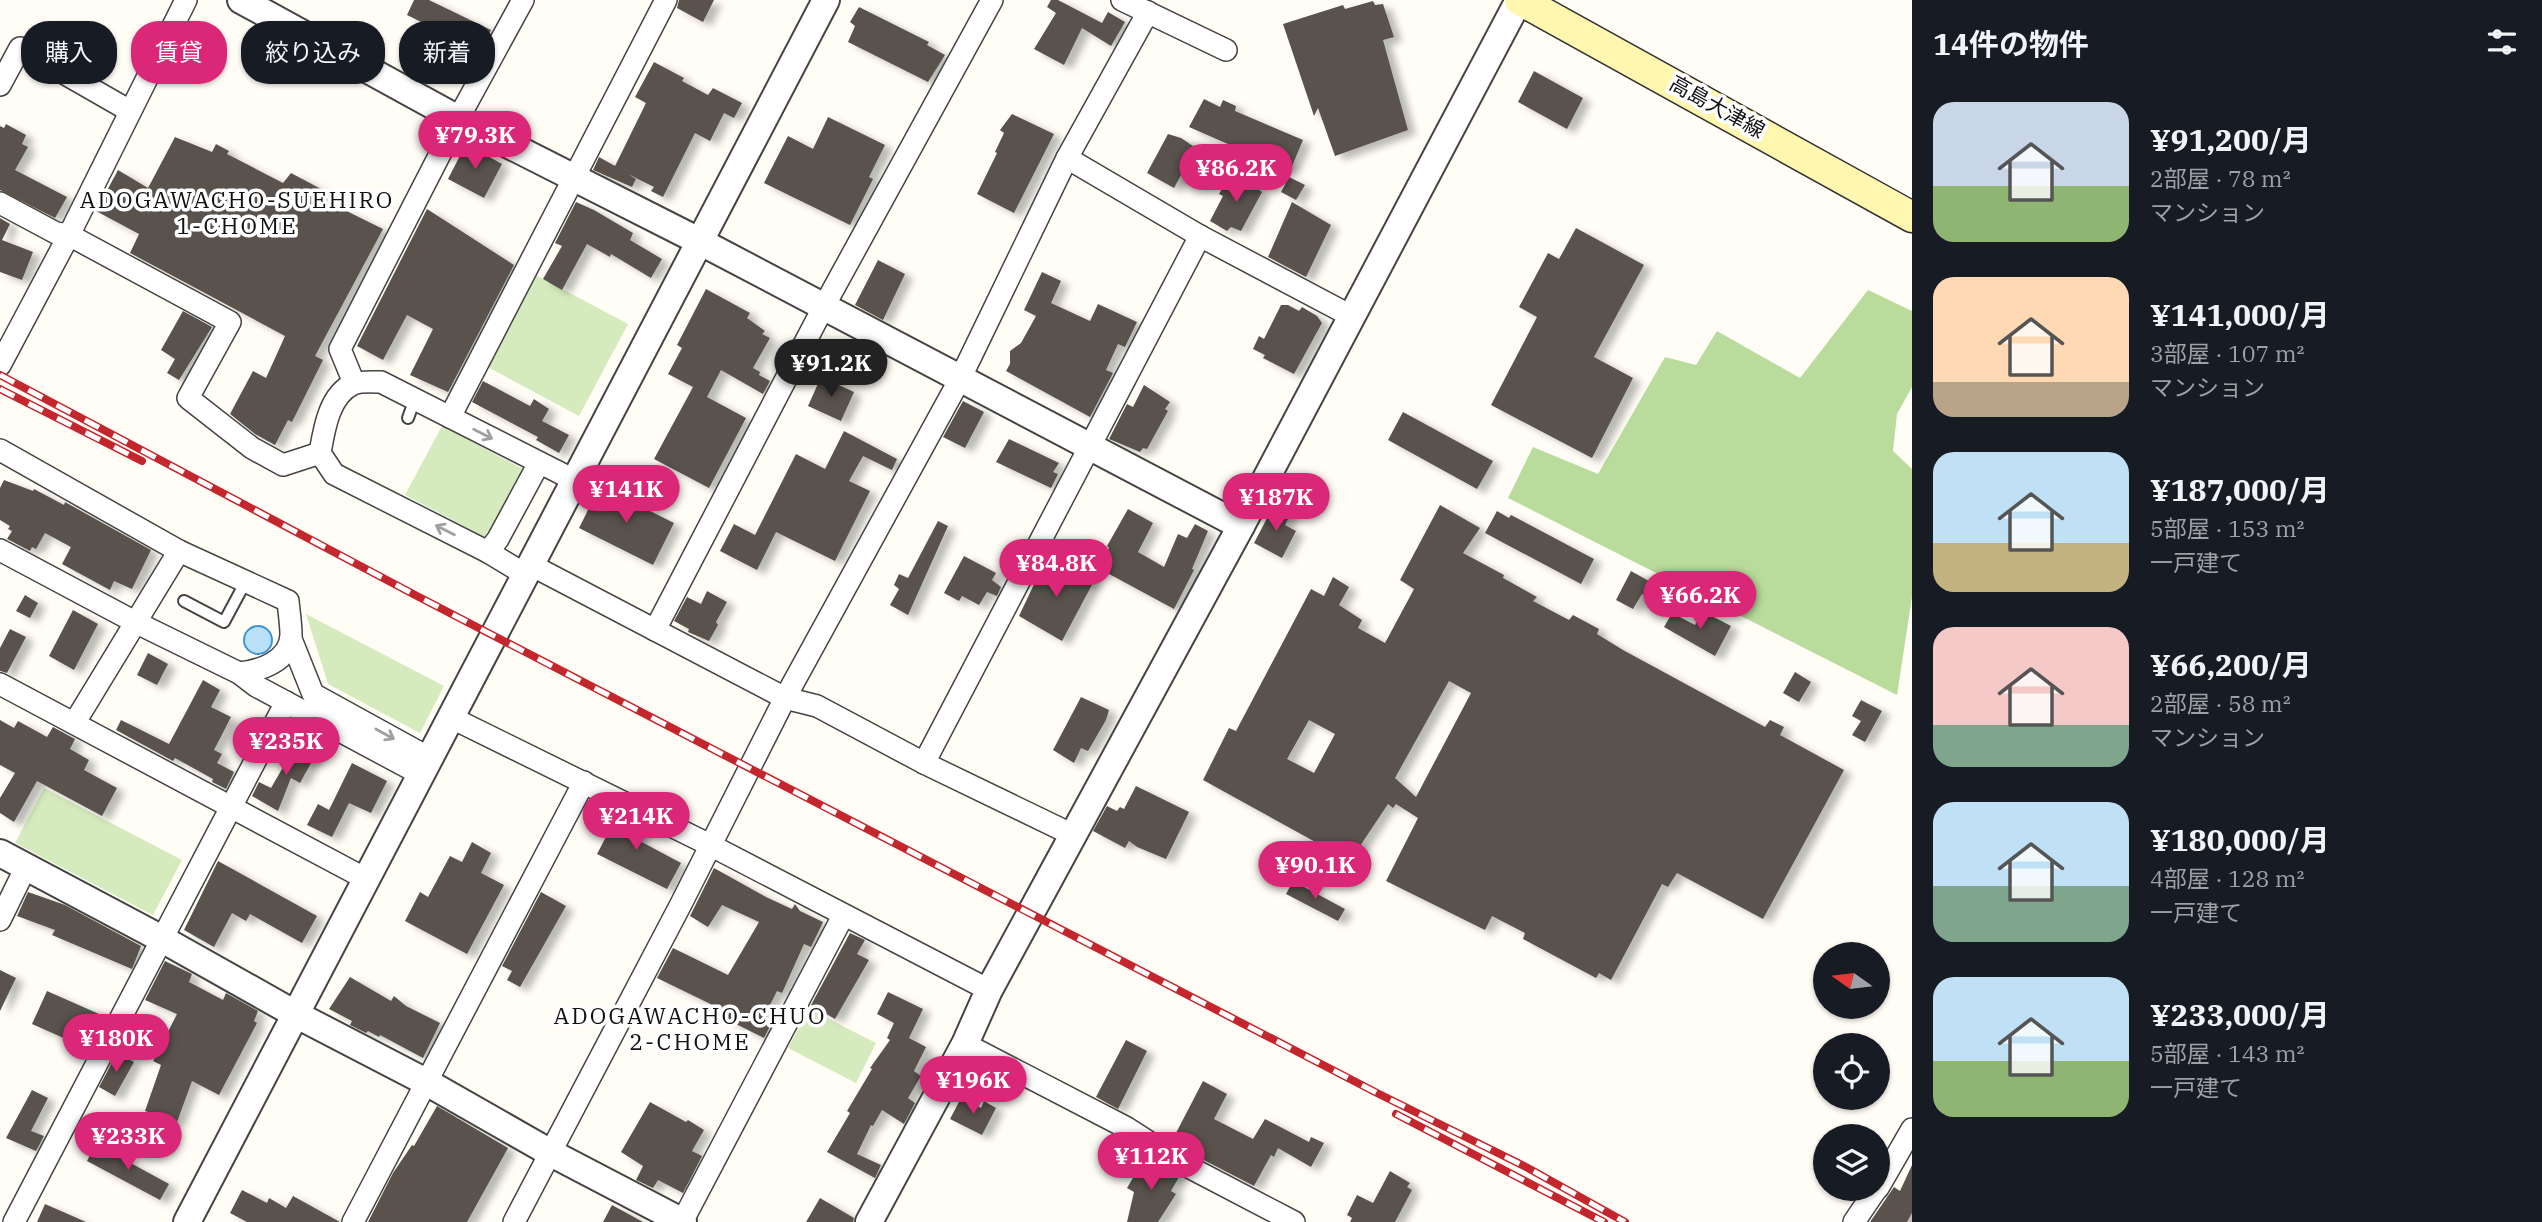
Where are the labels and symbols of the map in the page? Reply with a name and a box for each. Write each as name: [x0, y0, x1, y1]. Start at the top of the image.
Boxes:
street label: 高島大津線: [1665, 68, 1770, 144]
pin: ¥79.3K: [418, 111, 532, 171]
pin: ¥86.2K: [1179, 144, 1293, 204]
district label: ADOGAWACHO-SUEHIRO 1-CHOME: [80, 184, 394, 240]
pin: ¥91.2K: [774, 340, 888, 399]
one-way arrow: [472, 427, 493, 441]
pin: ¥141K: [577, 466, 675, 525]
pin: ¥187K: [1227, 474, 1325, 533]
one-way arrow: [435, 523, 456, 537]
pin: ¥84.8K: [999, 540, 1113, 599]
pin: ¥66.2K: [1643, 572, 1757, 631]
pin: ¥235K: [237, 718, 335, 777]
one-way arrow: [374, 727, 395, 741]
pin: ¥214K: [587, 792, 685, 852]
pin: ¥90.1K: [1258, 842, 1372, 901]
north arrow: [1813, 942, 1890, 1018]
district label: ADOGAWACHO-CHUO 2-CHOME: [554, 1000, 826, 1056]
pin: ¥180K: [67, 1014, 165, 1074]
pin: ¥196K: [924, 1056, 1022, 1116]
pin: ¥233K: [79, 1112, 177, 1172]
pin: ¥112K: [1102, 1132, 1200, 1192]

